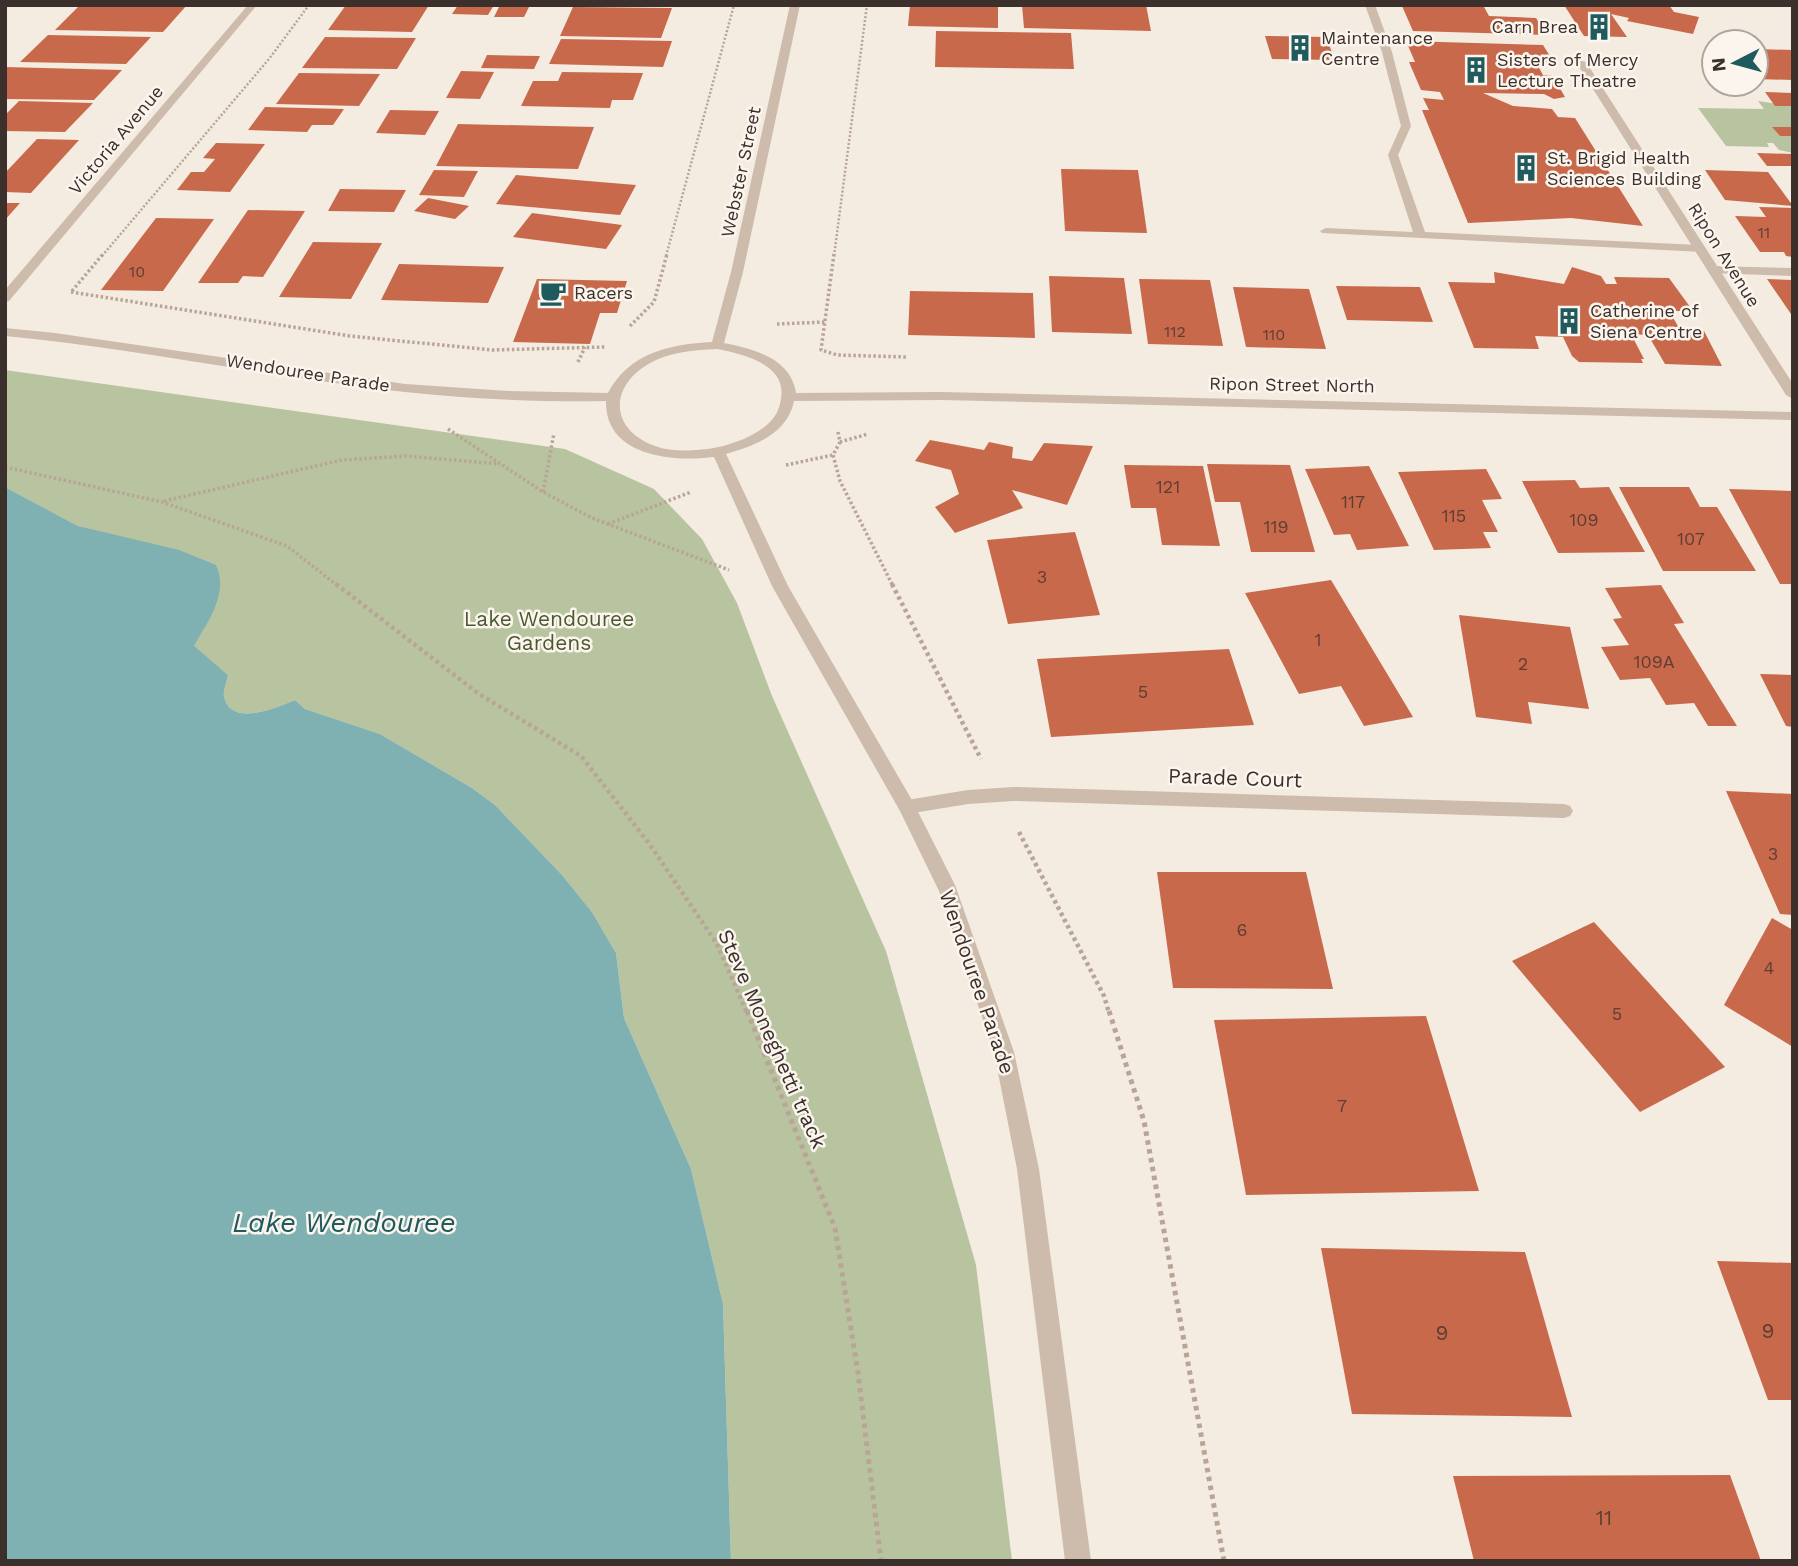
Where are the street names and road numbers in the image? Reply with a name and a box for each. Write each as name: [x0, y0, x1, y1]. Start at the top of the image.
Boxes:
street label: Victoria Avenue: [64, 81, 167, 198]
street label: Webster Street: [716, 104, 765, 239]
street label: Ripon Avenue: [1684, 199, 1765, 311]
street label: Wendouree Parade: [225, 349, 391, 396]
street label: Ripon Street North: [1209, 373, 1375, 396]
street label: Parade Court: [1168, 763, 1303, 792]
street label: Wendouree Parade: [934, 886, 1021, 1077]
street label: Steve Moneghetti track: [713, 925, 832, 1152]

